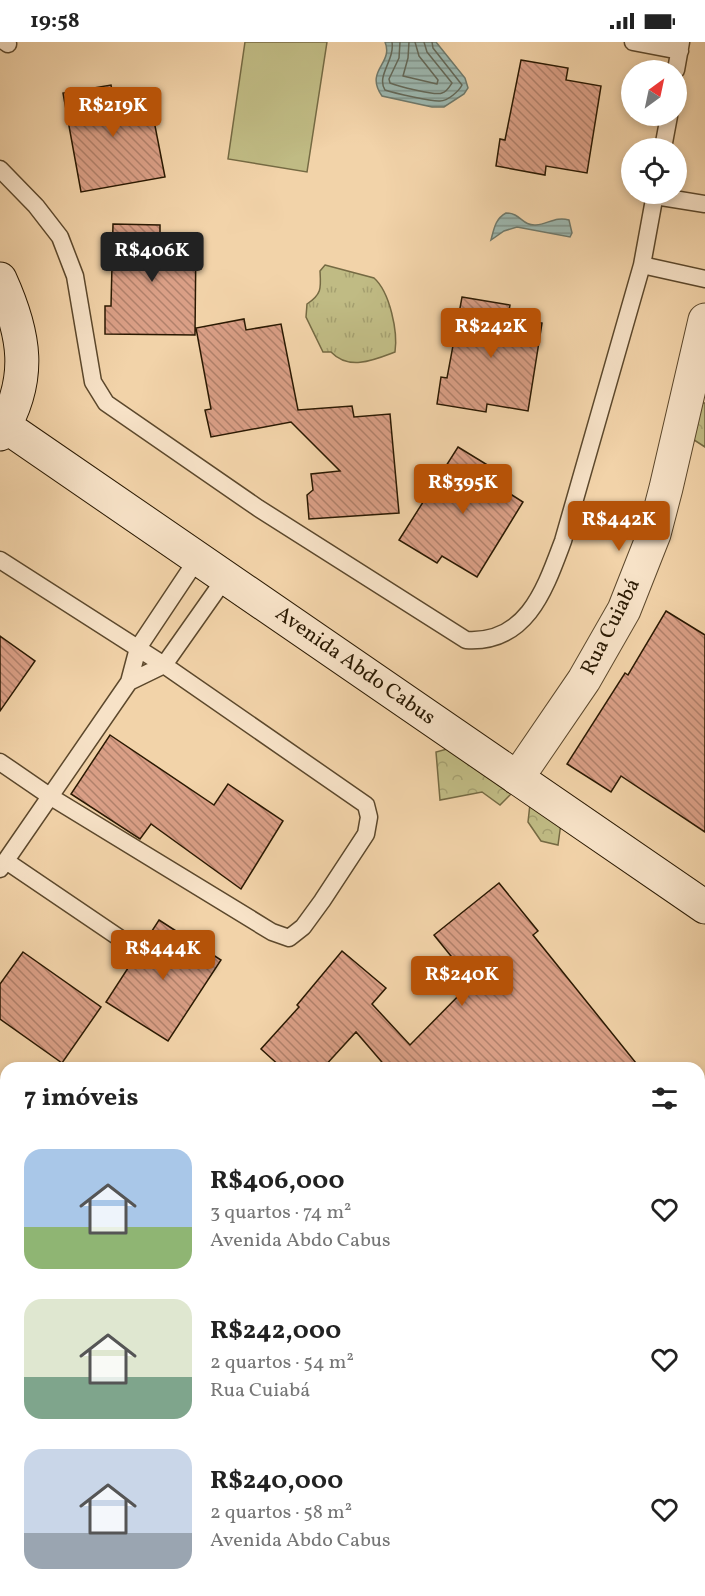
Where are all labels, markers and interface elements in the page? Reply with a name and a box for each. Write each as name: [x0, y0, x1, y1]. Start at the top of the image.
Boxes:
text: 19:58: [30, 6, 80, 37]
north arrow: [621, 60, 687, 126]
map controls: [621, 60, 687, 204]
pin: R$219K: [64, 87, 162, 138]
text: R$219K: [78, 92, 148, 120]
button: locate: [621, 138, 687, 204]
pin: R$406K: [103, 232, 201, 283]
text: R$406K: [115, 237, 189, 265]
pin: R$242K: [442, 308, 540, 359]
text: R$242K: [455, 313, 527, 341]
pin: R$395K: [414, 464, 512, 515]
text: R$395K: [428, 469, 498, 497]
pin: R$442K: [570, 501, 668, 552]
text: R$442K: [582, 506, 656, 534]
street label: Rua Cuiabá: [574, 574, 648, 680]
street label: Avenida Abdo Cabus: [269, 600, 441, 732]
pin: R$444K: [114, 930, 212, 981]
text: R$444K: [125, 935, 201, 963]
pin: R$240K: [413, 956, 511, 1007]
text: R$240K: [425, 961, 499, 989]
text: 7 imóveis: [24, 1080, 139, 1116]
icon: filters: [648, 1082, 681, 1115]
text: R$406,000: [210, 1163, 345, 1199]
icon: home: [72, 1173, 144, 1245]
icon: heart: [648, 1193, 681, 1226]
text: 3 quartos · 74 m²: [210, 1199, 351, 1227]
text: Avenida Abdo Cabus: [210, 1227, 391, 1255]
text: R$242,000: [210, 1313, 341, 1349]
icon: home: [72, 1323, 144, 1395]
icon: heart: [648, 1343, 681, 1376]
text: 2 quartos · 54 m²: [210, 1349, 354, 1377]
text: Rua Cuiabá: [210, 1377, 310, 1405]
text: R$240,000: [210, 1463, 343, 1499]
icon: home: [72, 1473, 144, 1545]
icon: heart: [648, 1493, 681, 1526]
text: 2 quartos · 58 m²: [210, 1499, 352, 1527]
text: Avenida Abdo Cabus: [210, 1527, 391, 1555]

